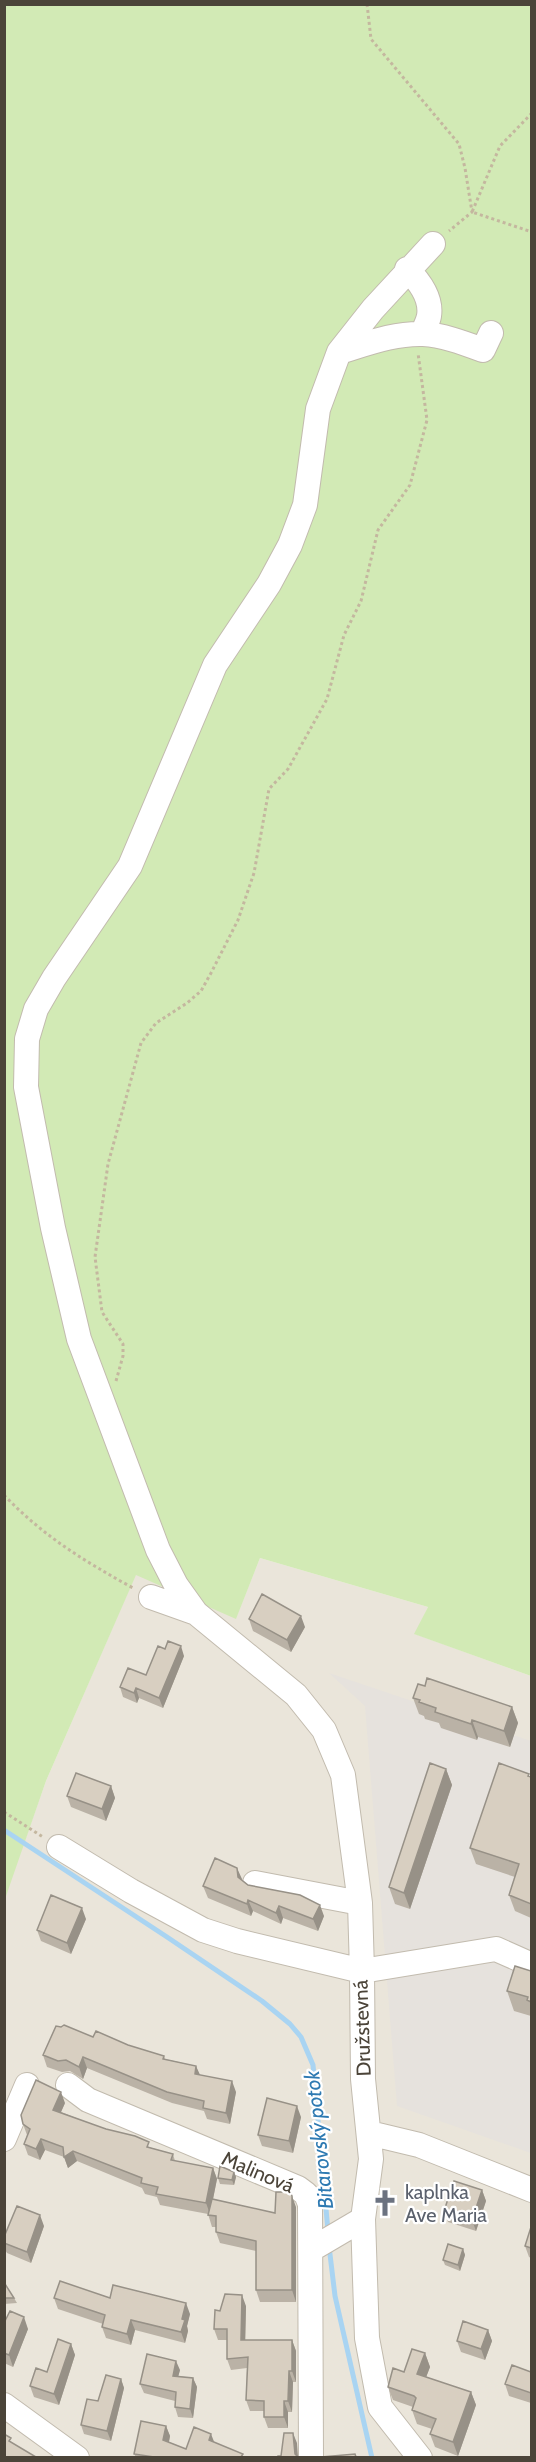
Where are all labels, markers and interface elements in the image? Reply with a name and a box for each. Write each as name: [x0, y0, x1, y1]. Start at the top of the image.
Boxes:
street label: Družstevná: [348, 1979, 376, 2077]
water label: Bitarovský potok: [299, 2069, 338, 2210]
street label: Malinová: [218, 2146, 298, 2198]
place label: kaplnka Ave Maria: [405, 2180, 487, 2227]
church icon: kaplnka Ave Maria: [370, 2188, 400, 2218]

